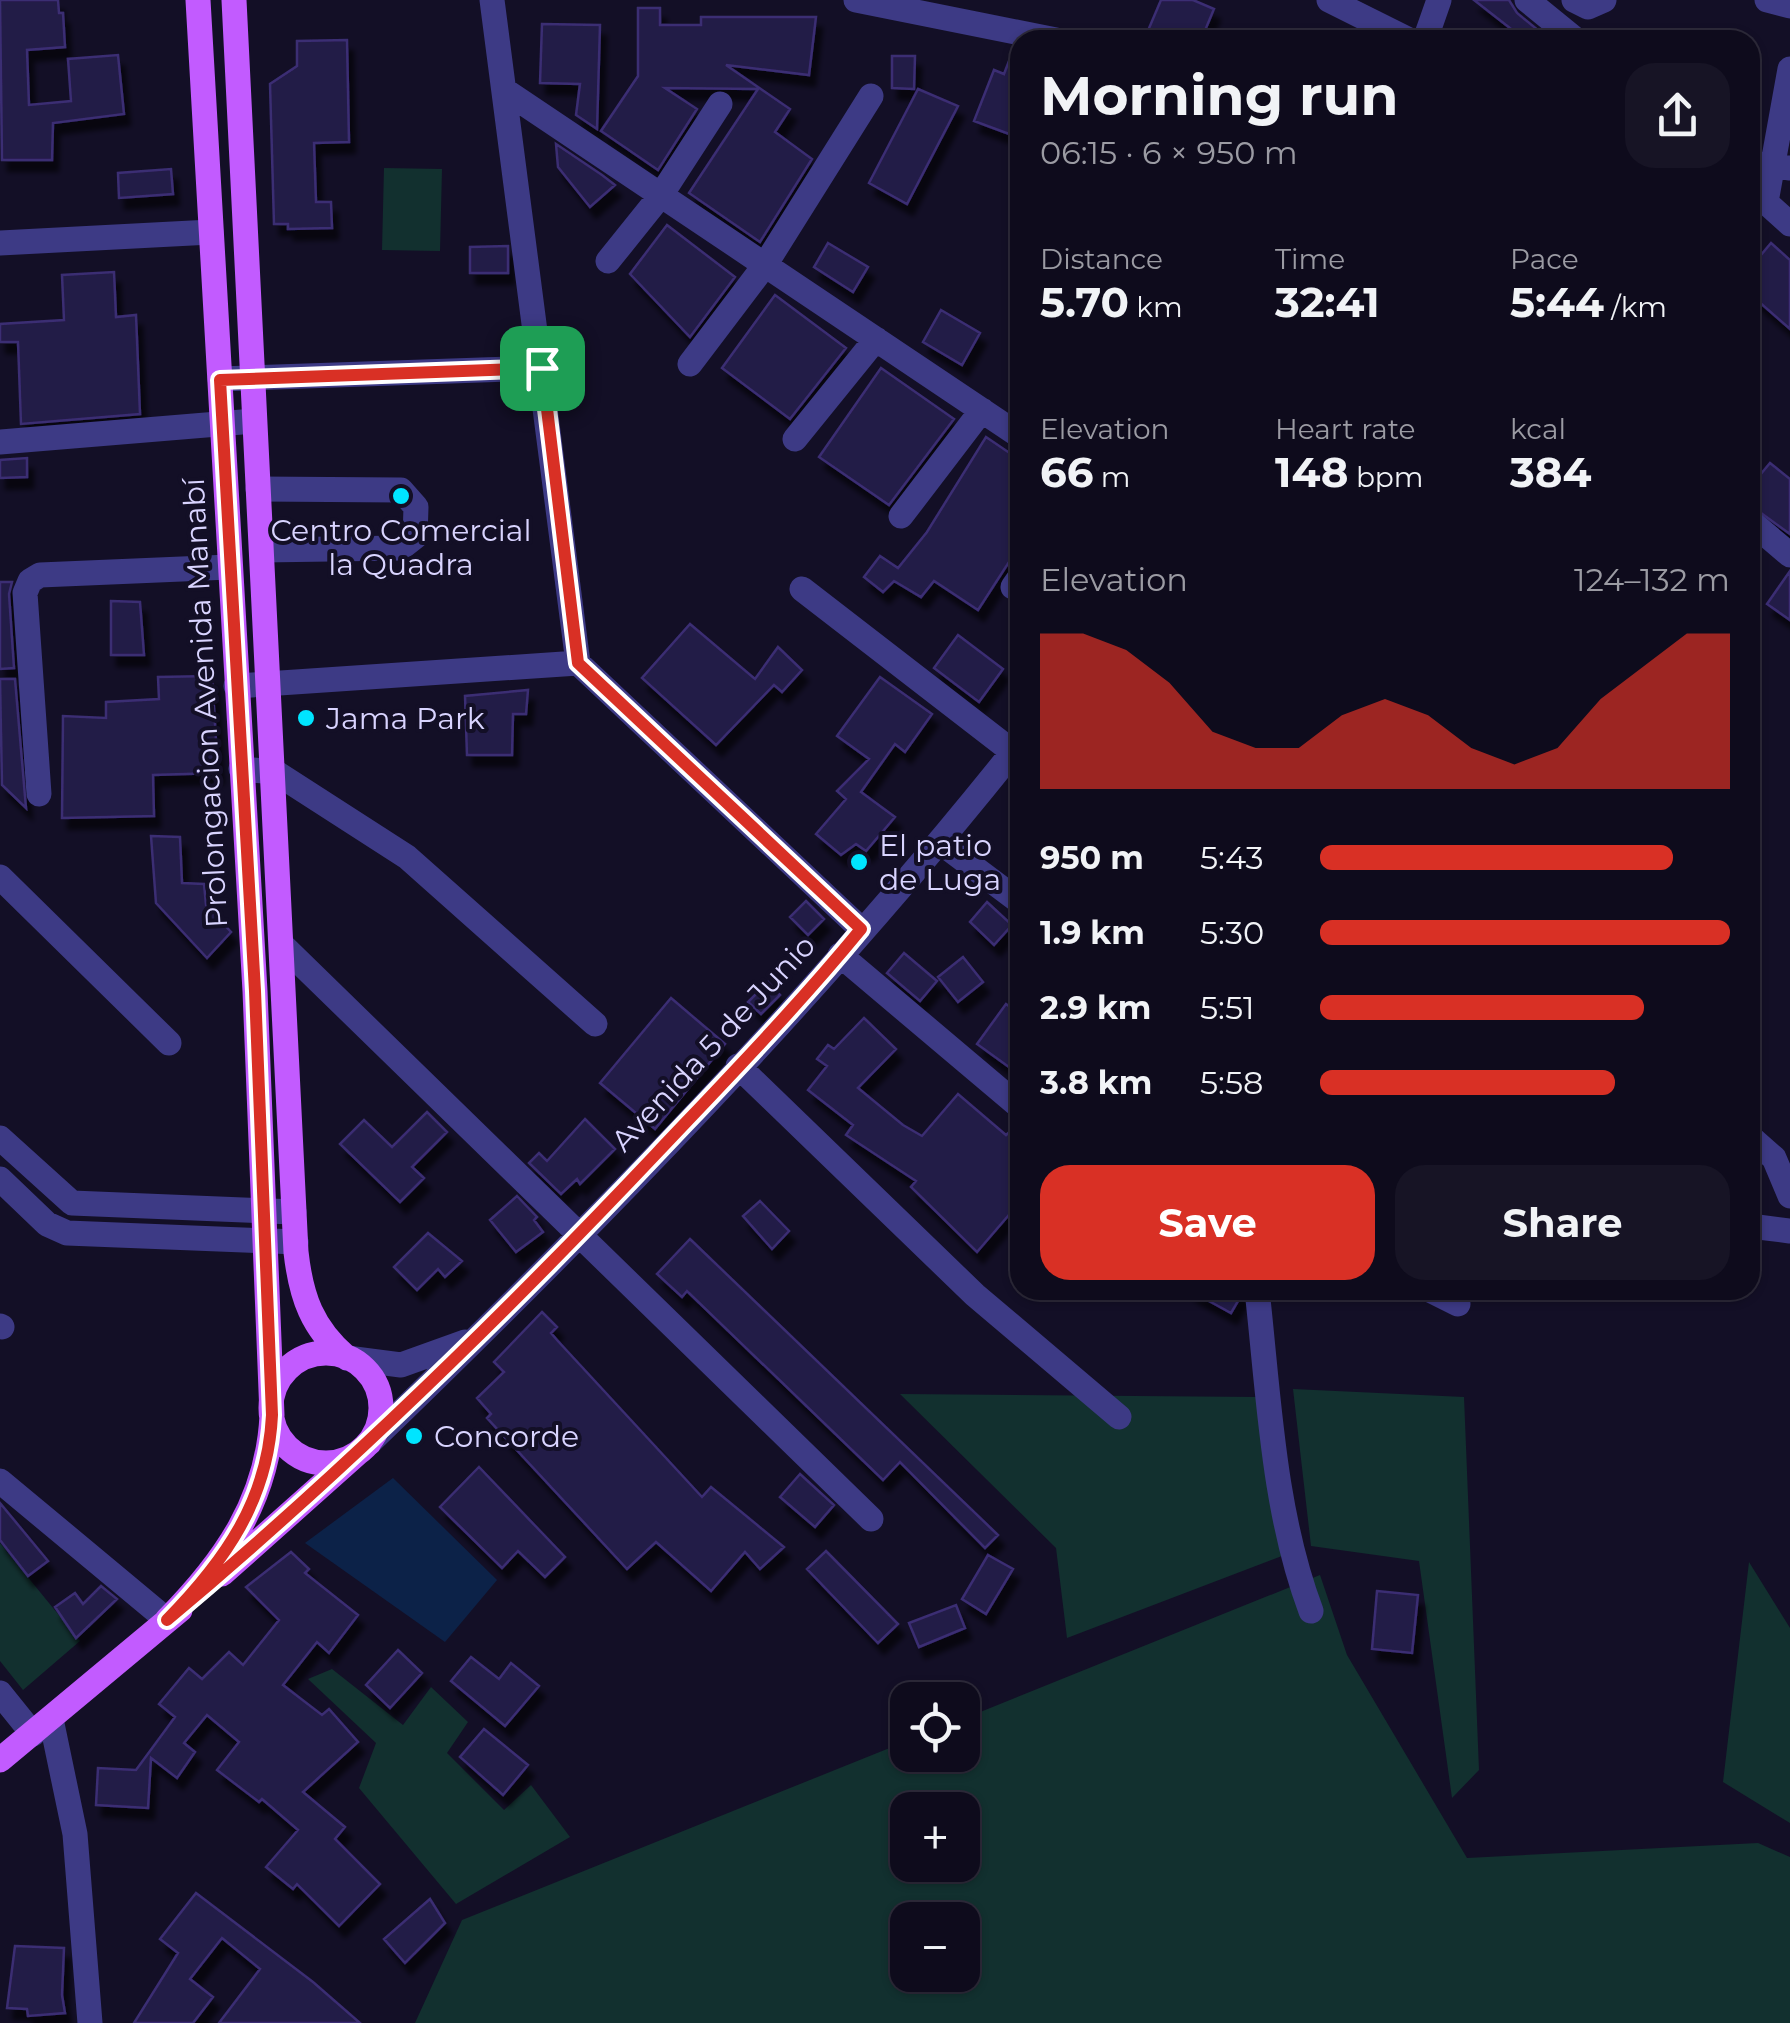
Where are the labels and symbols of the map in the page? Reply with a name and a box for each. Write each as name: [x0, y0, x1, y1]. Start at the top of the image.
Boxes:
pin: [500, 326, 585, 411]
street label: Prolongacion Avenida Manabí: [175, 475, 235, 929]
marker: Centro Comercial la Quadra: [390, 485, 412, 507]
place label: Centro Comercial la Quadra: [271, 512, 531, 583]
place label: Jama Park: [325, 700, 485, 737]
marker: Jama Park: [295, 707, 317, 729]
place label: El patio de Luga: [879, 827, 1001, 898]
marker: El patio de Luga: [848, 851, 870, 873]
street label: Avenida 5 de Junio: [603, 927, 823, 1159]
place label: Concorde: [434, 1418, 579, 1455]
marker: Concorde: [403, 1425, 425, 1447]

